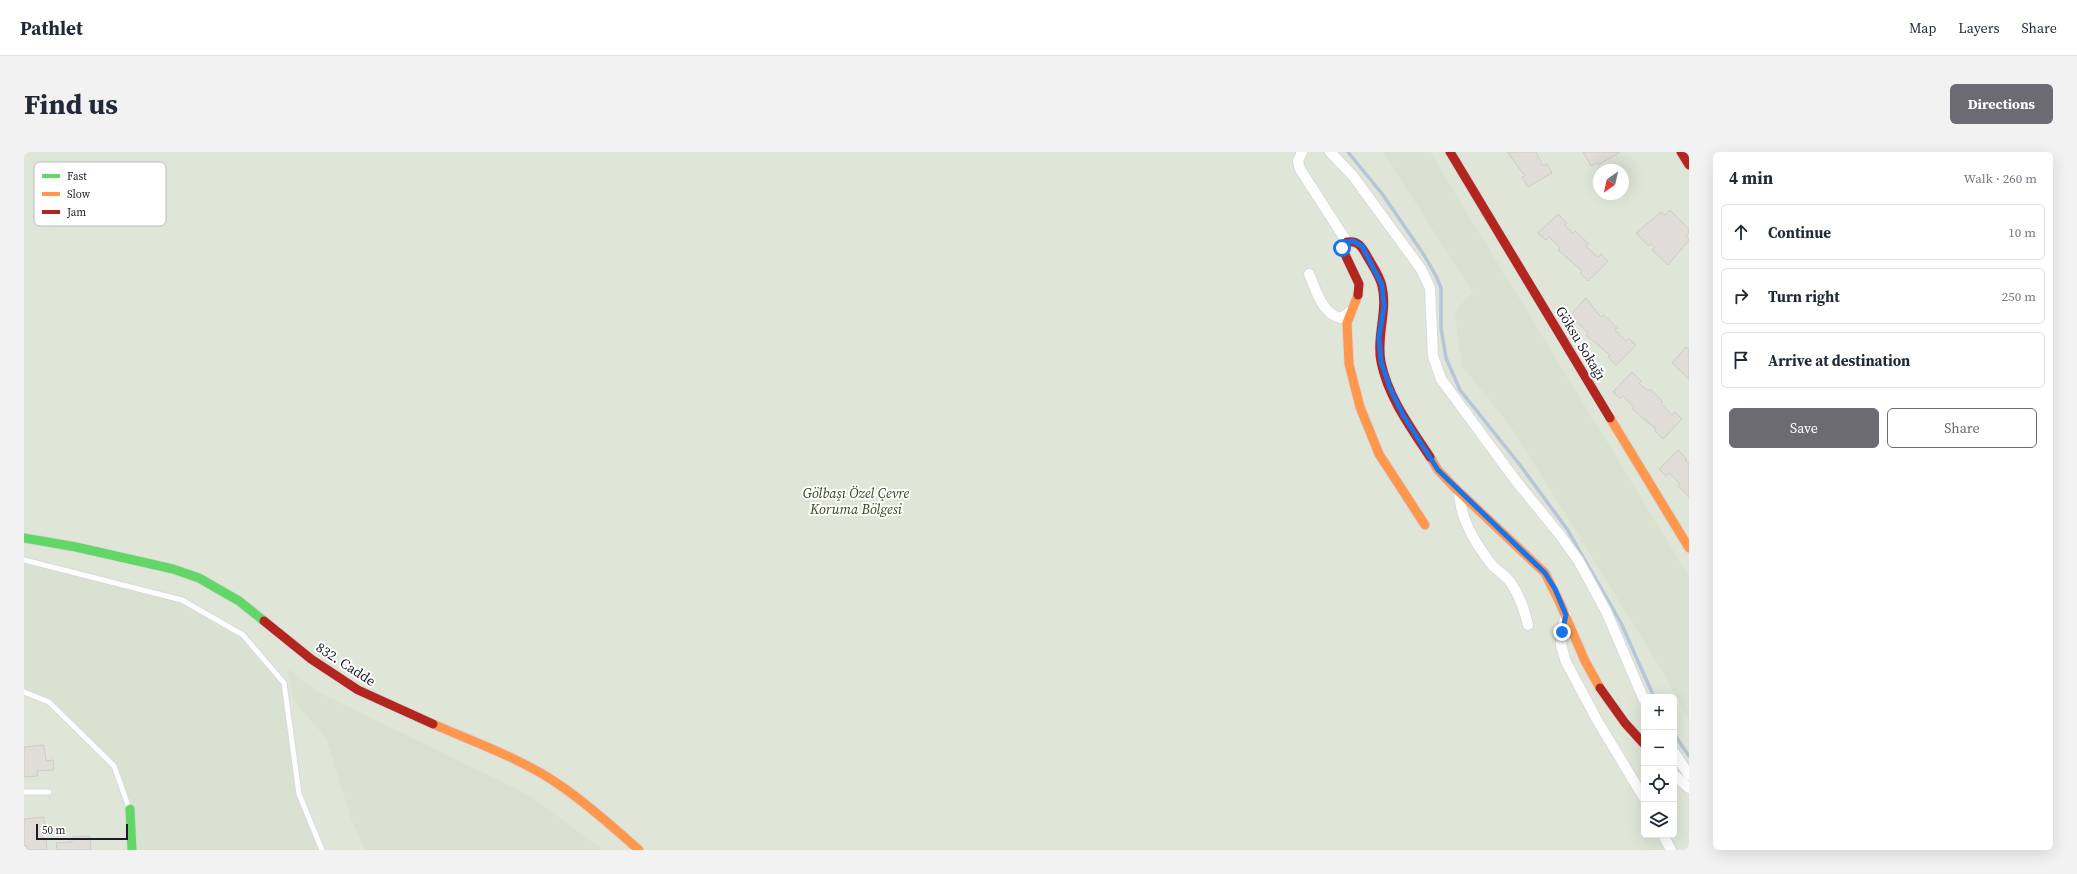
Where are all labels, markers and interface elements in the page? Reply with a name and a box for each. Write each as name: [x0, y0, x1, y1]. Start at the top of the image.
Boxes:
text: Pathlet: [20, 15, 83, 41]
text: Map: [1909, 18, 1936, 38]
text: Layers: [1958, 18, 2000, 38]
text: Share: [2022, 18, 2057, 38]
button: Directions: [1950, 84, 2053, 124]
text: Find us: [24, 85, 118, 123]
legend: [34, 162, 166, 226]
north arrow: [1593, 164, 1629, 200]
text: 4 min: [1729, 166, 1773, 190]
text: Fast: [67, 169, 87, 184]
text: Walk · 260 m: [1964, 170, 2037, 187]
text: Slow: [67, 187, 91, 202]
text: Jam: [66, 205, 86, 220]
icon: ahead: [1730, 221, 1752, 243]
text: Continue: [1768, 222, 1831, 243]
text: 10 m: [2008, 224, 2036, 241]
route start: [1333, 239, 1351, 257]
icon: right: [1730, 285, 1752, 307]
text: Turn right: [1768, 286, 1840, 307]
text: 250 m: [2002, 288, 2036, 305]
street label: Göksu Sokağı: [1551, 302, 1611, 384]
icon: arrive: [1730, 349, 1752, 371]
text: Arrive at destination: [1768, 350, 1910, 371]
button: Save: [1729, 408, 1879, 448]
button: Share: [1887, 408, 2037, 448]
park label: Gölbaşı Özel Çevre Koruma Bölgesi: [803, 483, 910, 519]
route end: [1553, 623, 1571, 641]
street label: 832. Cadde: [312, 637, 380, 691]
map controls: [1641, 694, 1677, 838]
button: +: [1641, 694, 1677, 730]
button: −: [1641, 730, 1677, 766]
button: locate: [1641, 766, 1677, 802]
button: layers: [1641, 802, 1677, 838]
scale bar: [36, 822, 128, 841]
text: 50 m: [42, 823, 65, 838]

